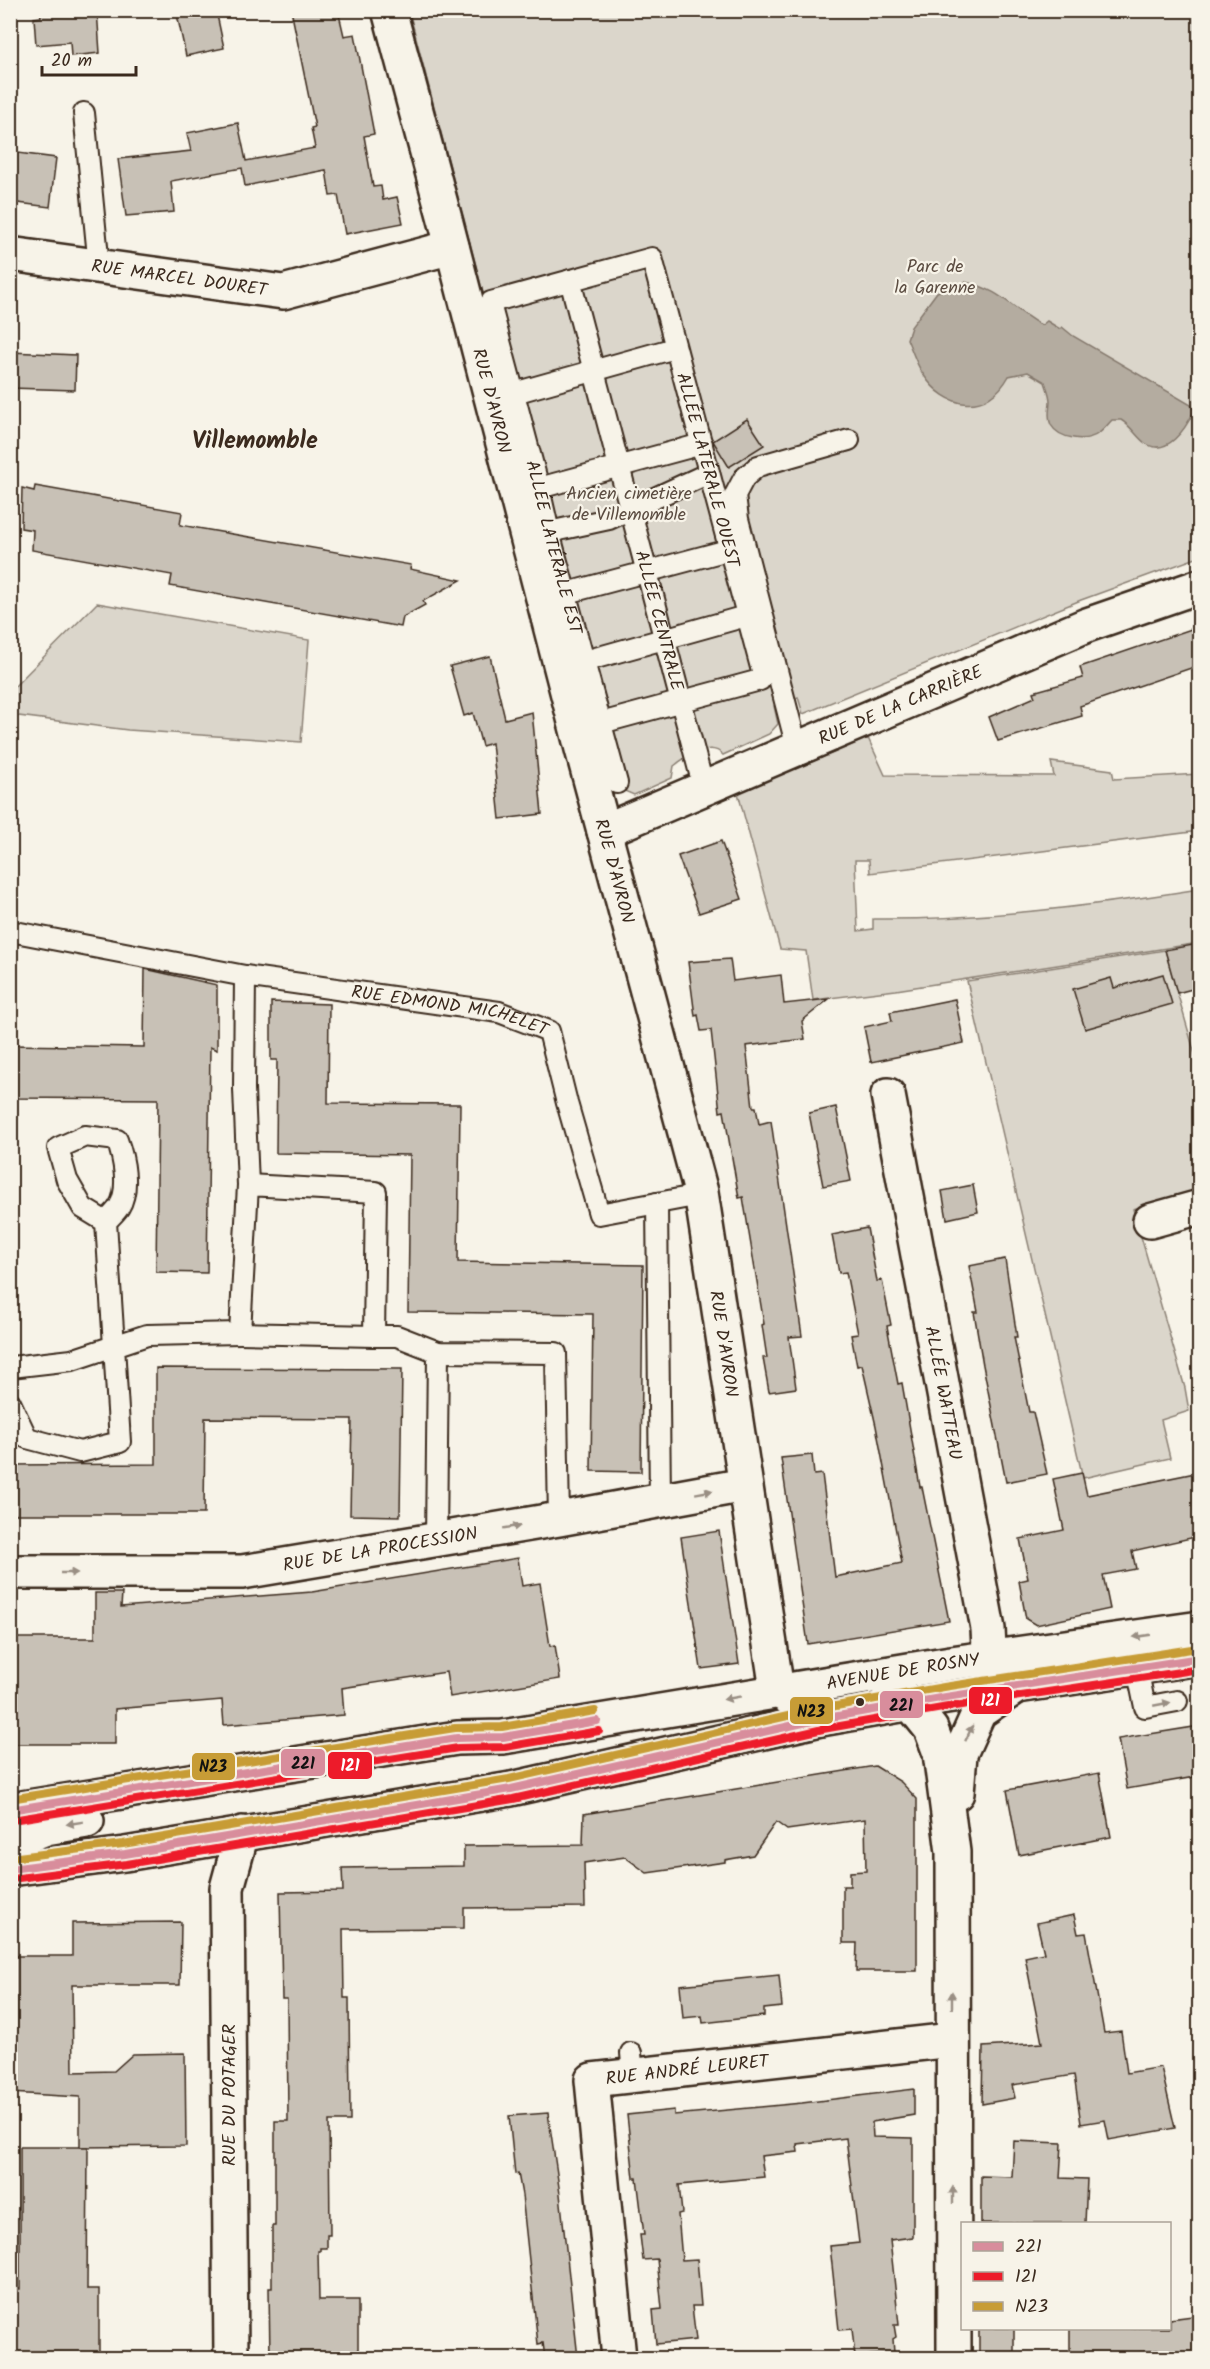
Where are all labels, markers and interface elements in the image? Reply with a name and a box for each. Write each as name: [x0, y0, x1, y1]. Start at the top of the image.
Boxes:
scale bar: [42, 39, 136, 77]
text: 20 m: [51, 47, 92, 76]
street label: RUE MARCEL DOURET: [89, 252, 270, 306]
park label: Parc de la Garenne: [895, 253, 975, 303]
street label: RUE D'AVRON: [463, 345, 518, 457]
street label: ALLÉE LATÉRALE OUEST: [667, 370, 747, 572]
district label: Villemomble: [192, 422, 318, 461]
street label: ALLÉE LATÉRALE EST: [516, 457, 589, 639]
park label: Ancien cimetière de Villemomble: [566, 480, 692, 530]
street label: ALLÉE CENTRALE: [626, 548, 691, 694]
street label: RUE DE LA CARRIÈRE: [814, 658, 988, 754]
street label: RUE D'AVRON: [585, 816, 641, 927]
street label: RUE EDMOND MICHELET: [349, 978, 553, 1046]
street label: RUE D'AVRON: [700, 1289, 745, 1399]
street label: ALLÉE WATTEAU: [916, 1324, 969, 1463]
one-way arrow: [695, 1487, 714, 1496]
street label: RUE DE LA PROCESSION: [281, 1520, 480, 1581]
one-way arrow: [503, 1522, 522, 1531]
one-way arrow: [59, 1568, 78, 1578]
one-way arrow: [1132, 1631, 1151, 1640]
street label: AVENUE DE ROSNY: [824, 1646, 982, 1699]
line badge: 121: [968, 1686, 1013, 1715]
text: 121: [981, 1689, 1000, 1714]
line badge: 221: [879, 1690, 924, 1719]
one-way arrow: [723, 1694, 742, 1703]
text: 221: [889, 1694, 913, 1719]
line badge: N23: [789, 1696, 834, 1725]
unlabelled marker: [854, 1696, 866, 1708]
one-way arrow: [1153, 1699, 1172, 1708]
text: N23: [797, 1700, 825, 1725]
one-way arrow: [965, 1724, 974, 1741]
line badge: 221: [280, 1748, 326, 1777]
line badge: 121: [327, 1751, 373, 1780]
line badge: N23: [191, 1752, 236, 1781]
text: 221: [291, 1752, 315, 1777]
text: 121: [341, 1754, 360, 1779]
text: N23: [199, 1755, 227, 1780]
one-way arrow: [66, 1819, 85, 1828]
one-way arrow: [947, 1991, 957, 2010]
street label: RUE DU POTAGER: [216, 2024, 245, 2166]
street label: RUE ANDRÉ LEURET: [604, 2047, 772, 2094]
one-way arrow: [948, 2186, 958, 2205]
legend: [961, 2222, 1171, 2330]
text: 221: [1015, 2233, 1042, 2262]
text: 121: [1015, 2263, 1037, 2292]
text: N23: [1015, 2293, 1048, 2322]

